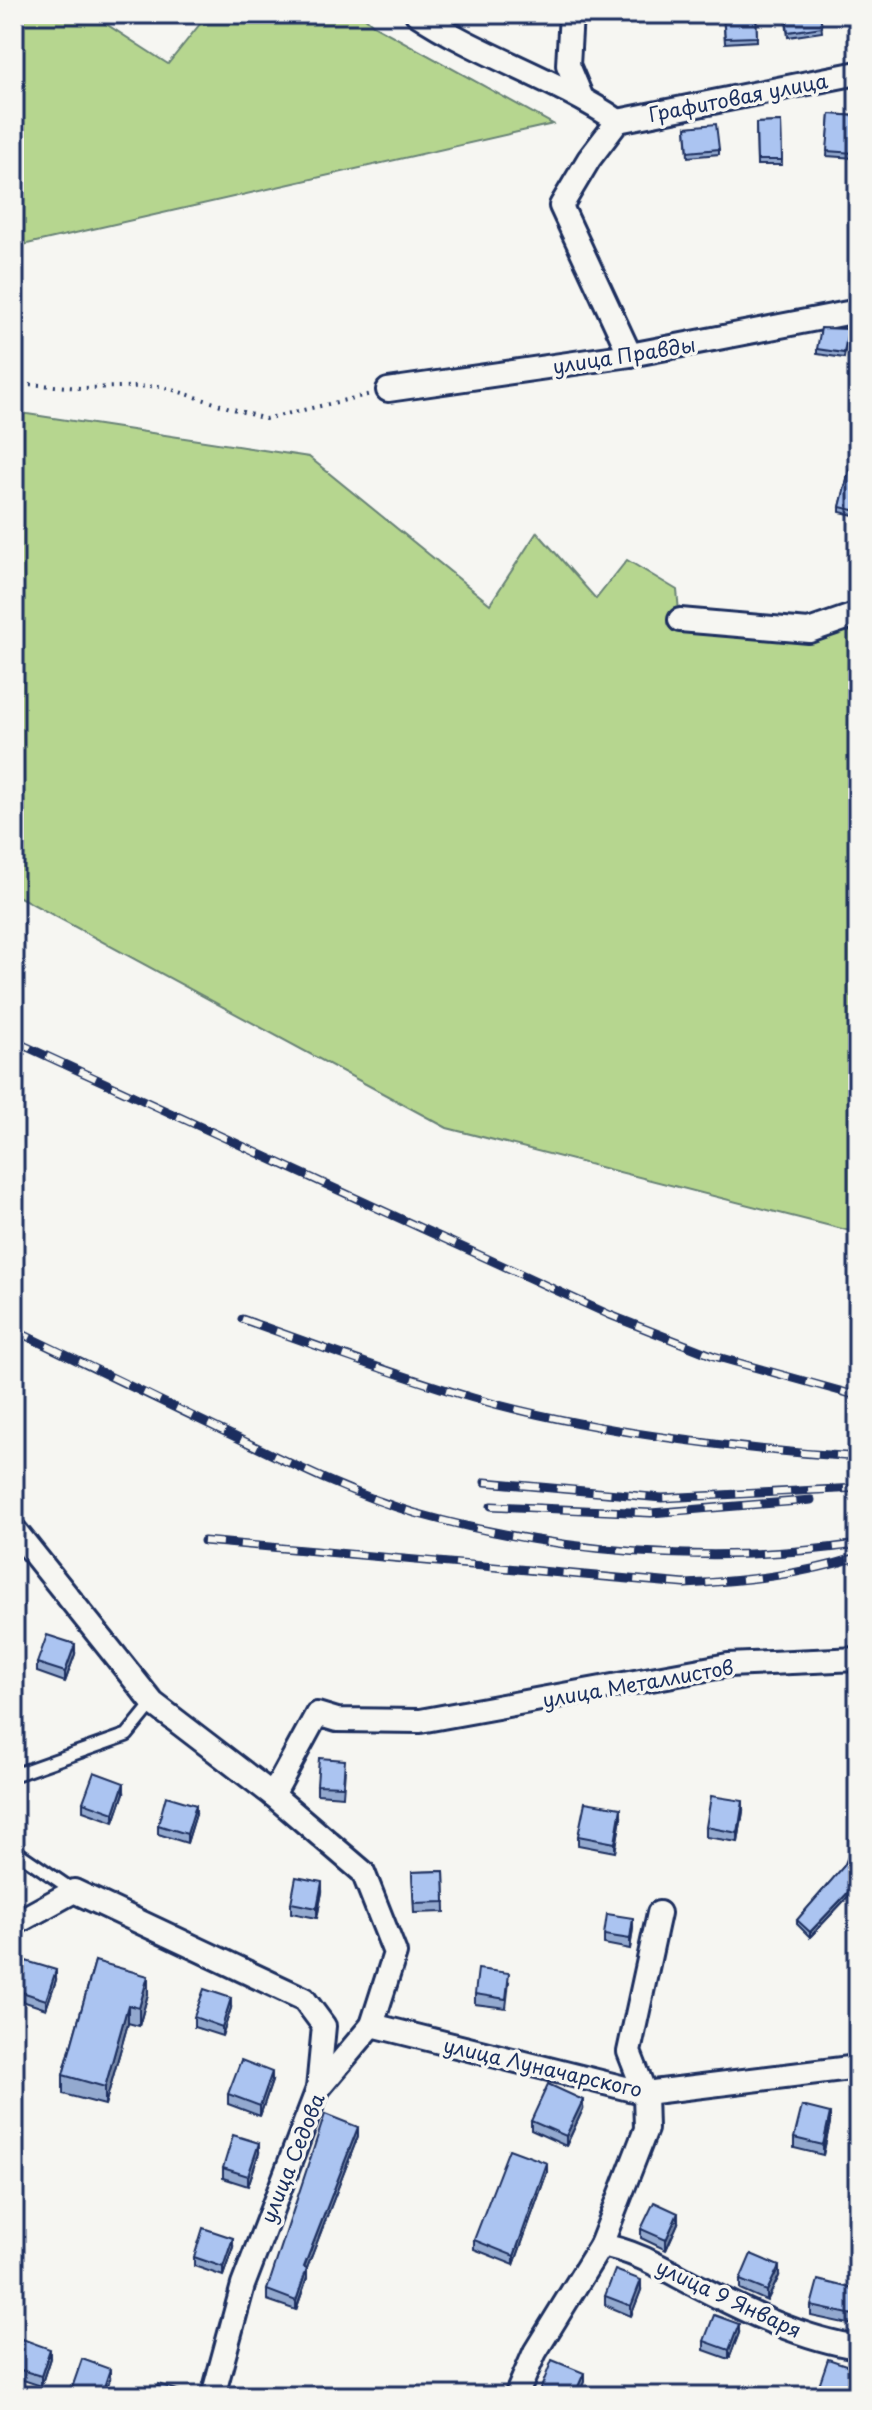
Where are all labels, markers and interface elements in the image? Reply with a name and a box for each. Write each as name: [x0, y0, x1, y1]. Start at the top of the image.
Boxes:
street label: Графитовая улица: [646, 65, 831, 129]
street label: улица Правды: [550, 329, 698, 381]
street label: улица Металлистов: [540, 1651, 736, 1715]
street label: улица Луначарского: [441, 2030, 645, 2104]
street label: улица Седова: [252, 2088, 332, 2227]
street label: улица 9 Января: [651, 2251, 807, 2345]

